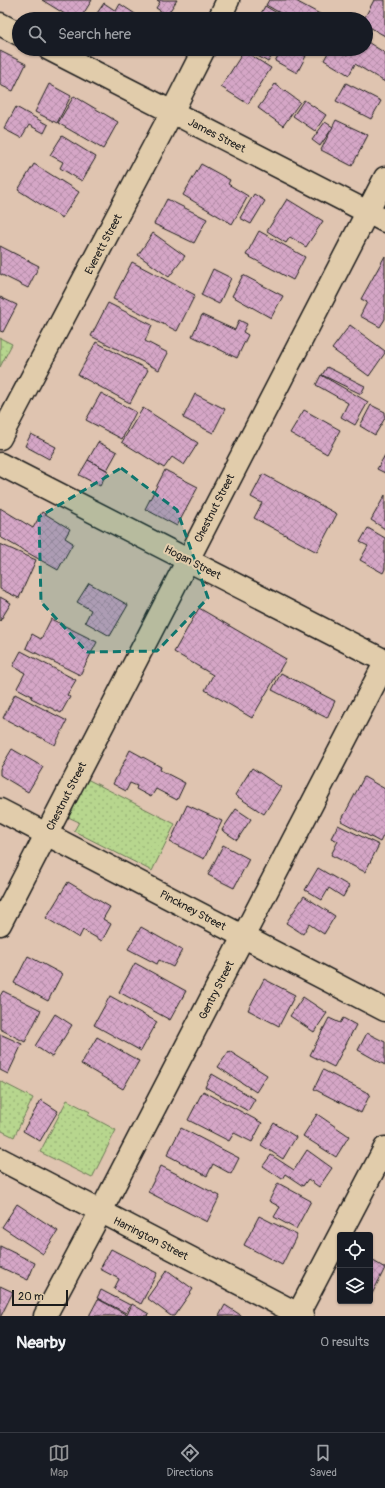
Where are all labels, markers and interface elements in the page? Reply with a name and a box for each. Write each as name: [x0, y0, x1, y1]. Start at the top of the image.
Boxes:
search box: [12, 12, 373, 56]
icon: search: [26, 23, 48, 45]
text: Search here: [58, 25, 131, 44]
street label: James Street: [186, 115, 248, 156]
street label: Everett Street: [82, 211, 125, 277]
street label: Chestnut Street: [192, 471, 238, 545]
street label: Hogan Street: [162, 543, 224, 582]
street label: Chestnut Street: [44, 759, 90, 833]
street label: Pinckney Street: [158, 888, 228, 934]
street label: Gentry Street: [196, 958, 237, 1022]
street label: Harrington Street: [111, 1214, 191, 1263]
map controls: [337, 1232, 373, 1304]
button: locate: [337, 1232, 373, 1268]
button: layers: [337, 1268, 373, 1304]
scale bar: [12, 1288, 68, 1307]
text: 20 m: [18, 1290, 44, 1303]
text: Nearby: [16, 1332, 65, 1353]
text: 0 results: [320, 1334, 369, 1350]
tab: Map: [48, 1442, 70, 1479]
tab: Directions: [166, 1442, 213, 1479]
tab: Saved: [310, 1442, 337, 1479]

